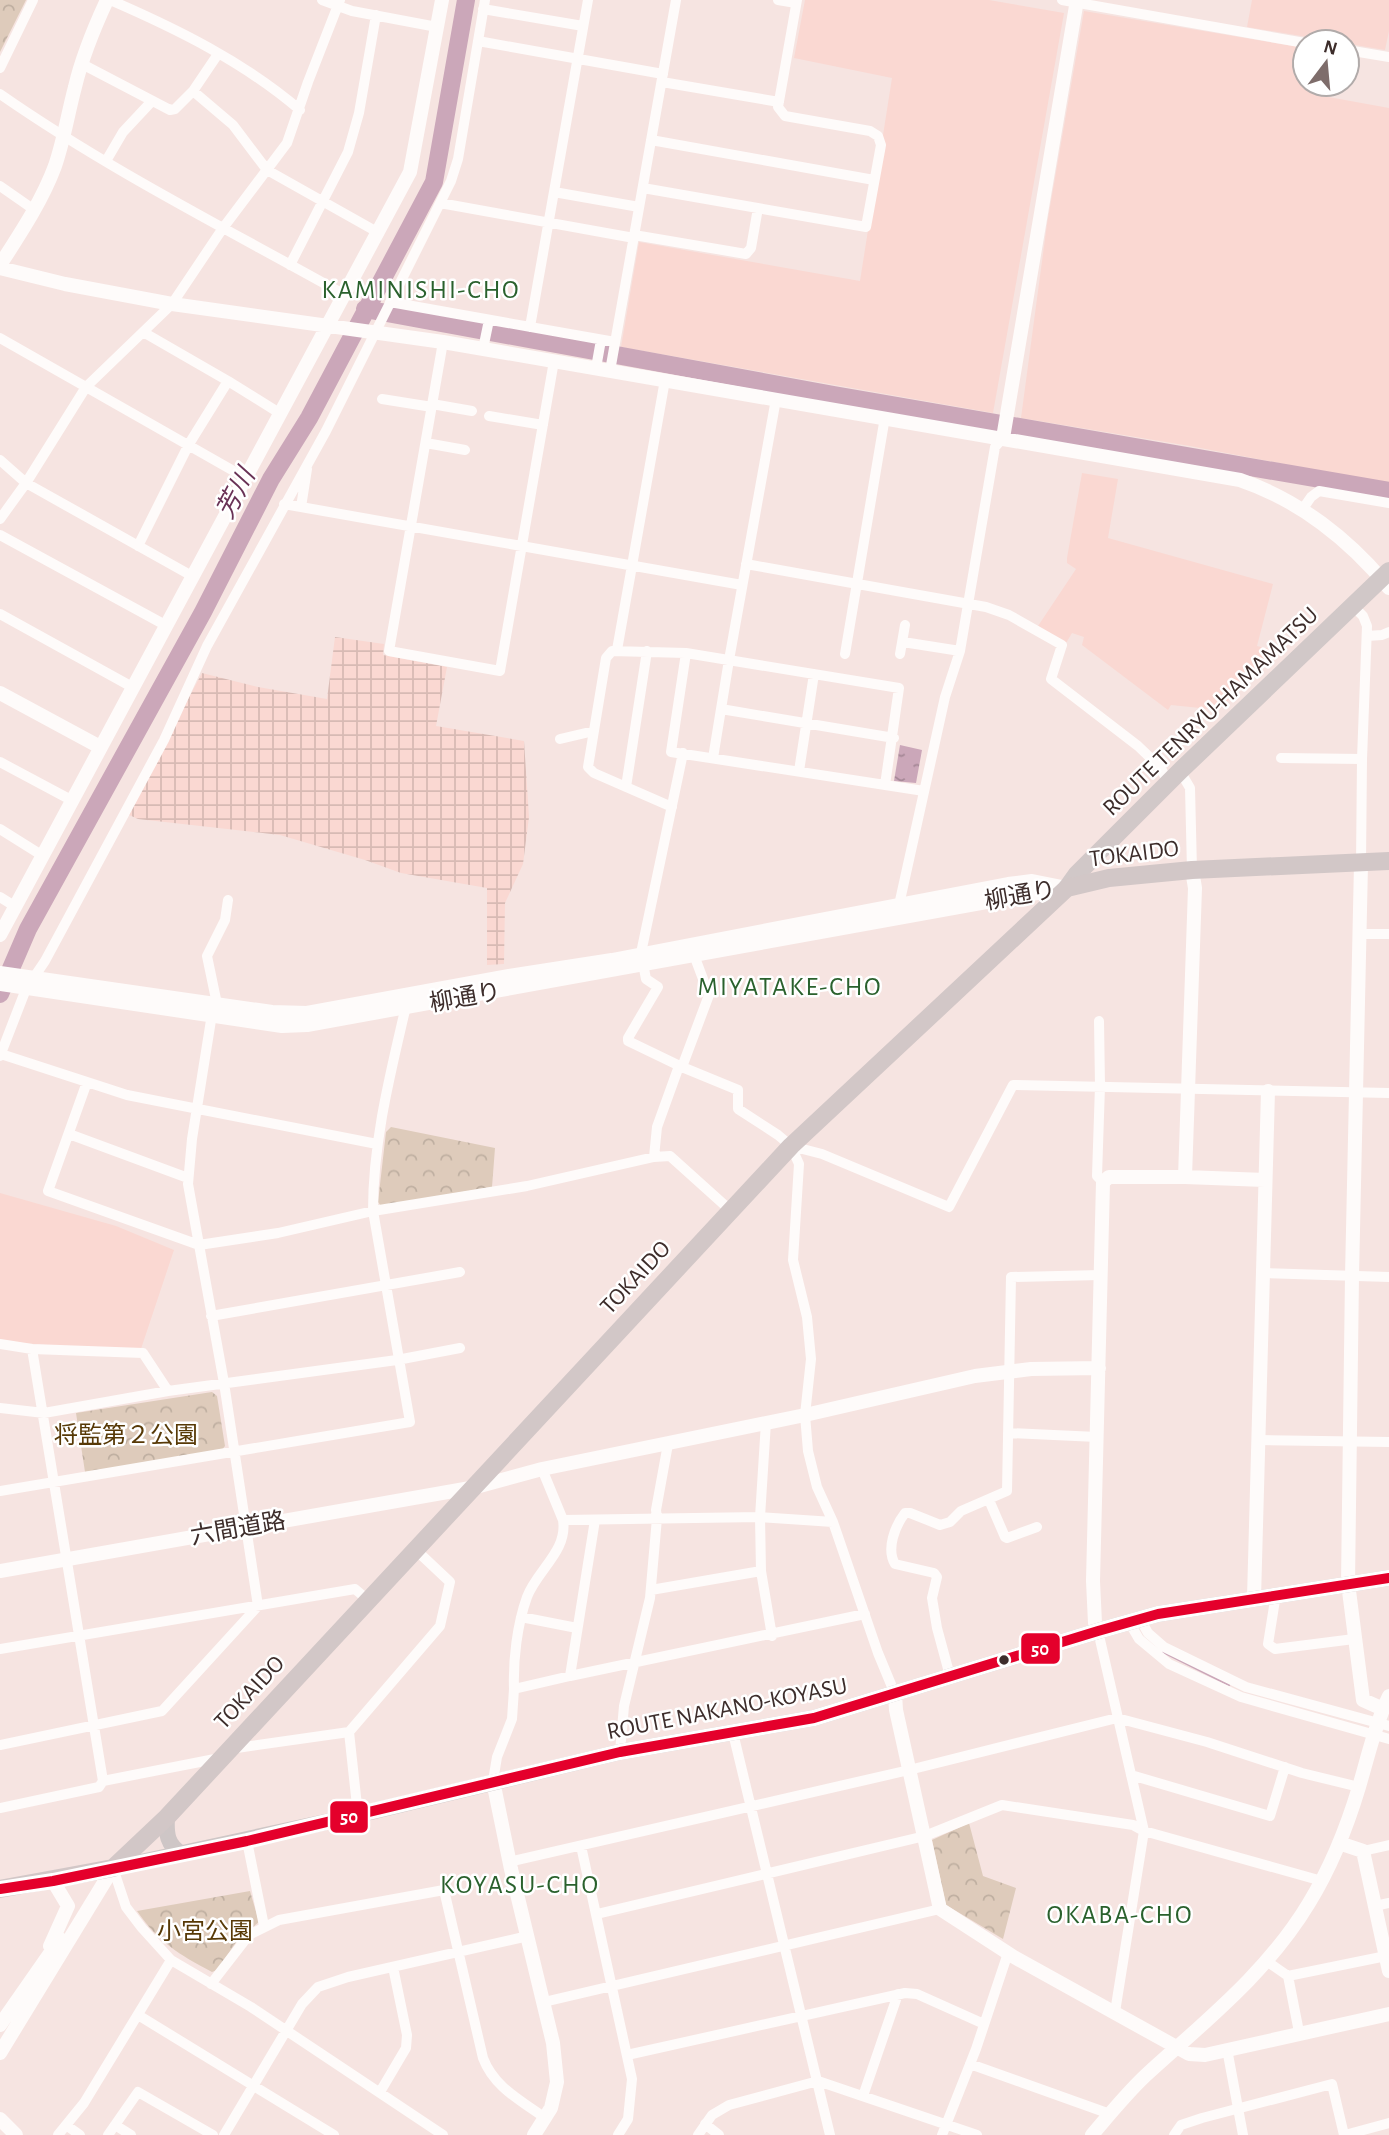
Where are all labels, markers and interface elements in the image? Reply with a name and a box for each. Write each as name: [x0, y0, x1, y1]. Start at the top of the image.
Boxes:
north arrow: [1291, 28, 1361, 98]
text: N: [1321, 37, 1339, 59]
district label: KAMINISHI-CHO: [321, 277, 521, 303]
water label: 芳川: [211, 461, 261, 523]
street label: ROUTE TENRYU-HAMAMATSU: [1098, 603, 1323, 821]
street label: TOKAIDO: [1088, 837, 1180, 871]
street label: 柳通り: [982, 876, 1058, 914]
district label: MIYATAKE-CHO: [697, 974, 883, 1000]
street label: 柳通り: [427, 978, 503, 1016]
street label: TOKAIDO: [596, 1237, 675, 1319]
park label: 将監第２公園: [54, 1422, 198, 1448]
street label: 六間道路: [188, 1507, 288, 1549]
line badge: 50: [1020, 1632, 1061, 1665]
text: 50: [1031, 1640, 1049, 1659]
street label: TOKAIDO: [210, 1652, 289, 1734]
unlabelled marker: [997, 1653, 1011, 1667]
street label: ROUTE NAKANO-KOYASU: [605, 1674, 849, 1744]
line badge: 50: [329, 1800, 369, 1834]
text: 50: [340, 1808, 358, 1827]
district label: KOYASU-CHO: [440, 1872, 600, 1898]
district label: OKABA-CHO: [1047, 1902, 1193, 1928]
park label: 小宮公園: [157, 1918, 253, 1944]

